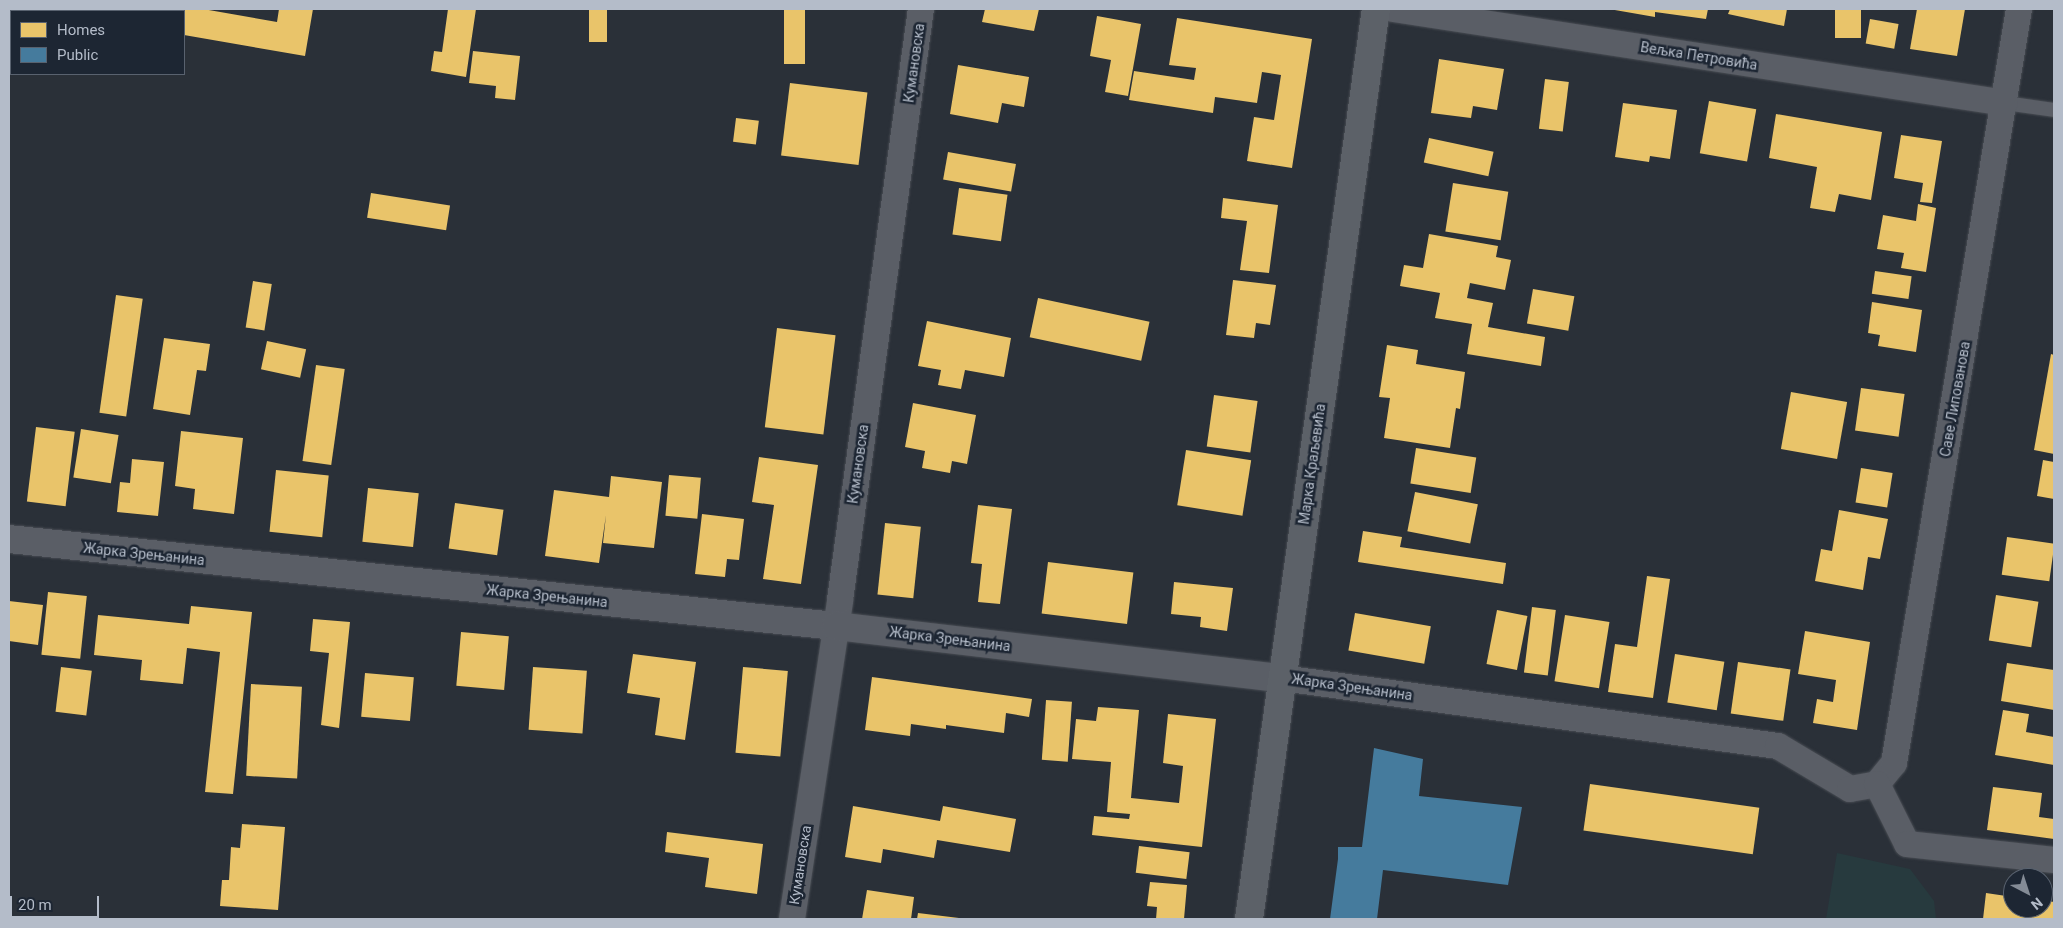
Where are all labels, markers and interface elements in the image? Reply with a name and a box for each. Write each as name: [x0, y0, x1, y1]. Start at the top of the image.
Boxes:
legend: [10, 10, 185, 75]
text: Homes: [57, 21, 105, 39]
street label: Кумановска: [900, 22, 928, 104]
street label: Вељка Петровића: [1639, 38, 1759, 74]
text: Public: [57, 46, 98, 64]
street label: Саве Липованова: [1937, 340, 1973, 458]
street label: Марка Краљевића: [1295, 403, 1329, 525]
street label: Кумановска: [844, 423, 872, 505]
street label: Жарка Зрењанина: [82, 539, 206, 569]
street label: Жарка Зрењанина: [485, 581, 609, 611]
street label: Жарка Зрењанина: [888, 623, 1012, 655]
street label: Жарка Зрењанина: [1290, 670, 1414, 704]
street label: Кумановска: [785, 824, 815, 906]
north arrow: [2003, 868, 2053, 918]
scale bar: [12, 886, 101, 918]
text: N: [2028, 894, 2046, 913]
text: 20 m: [18, 896, 52, 914]

